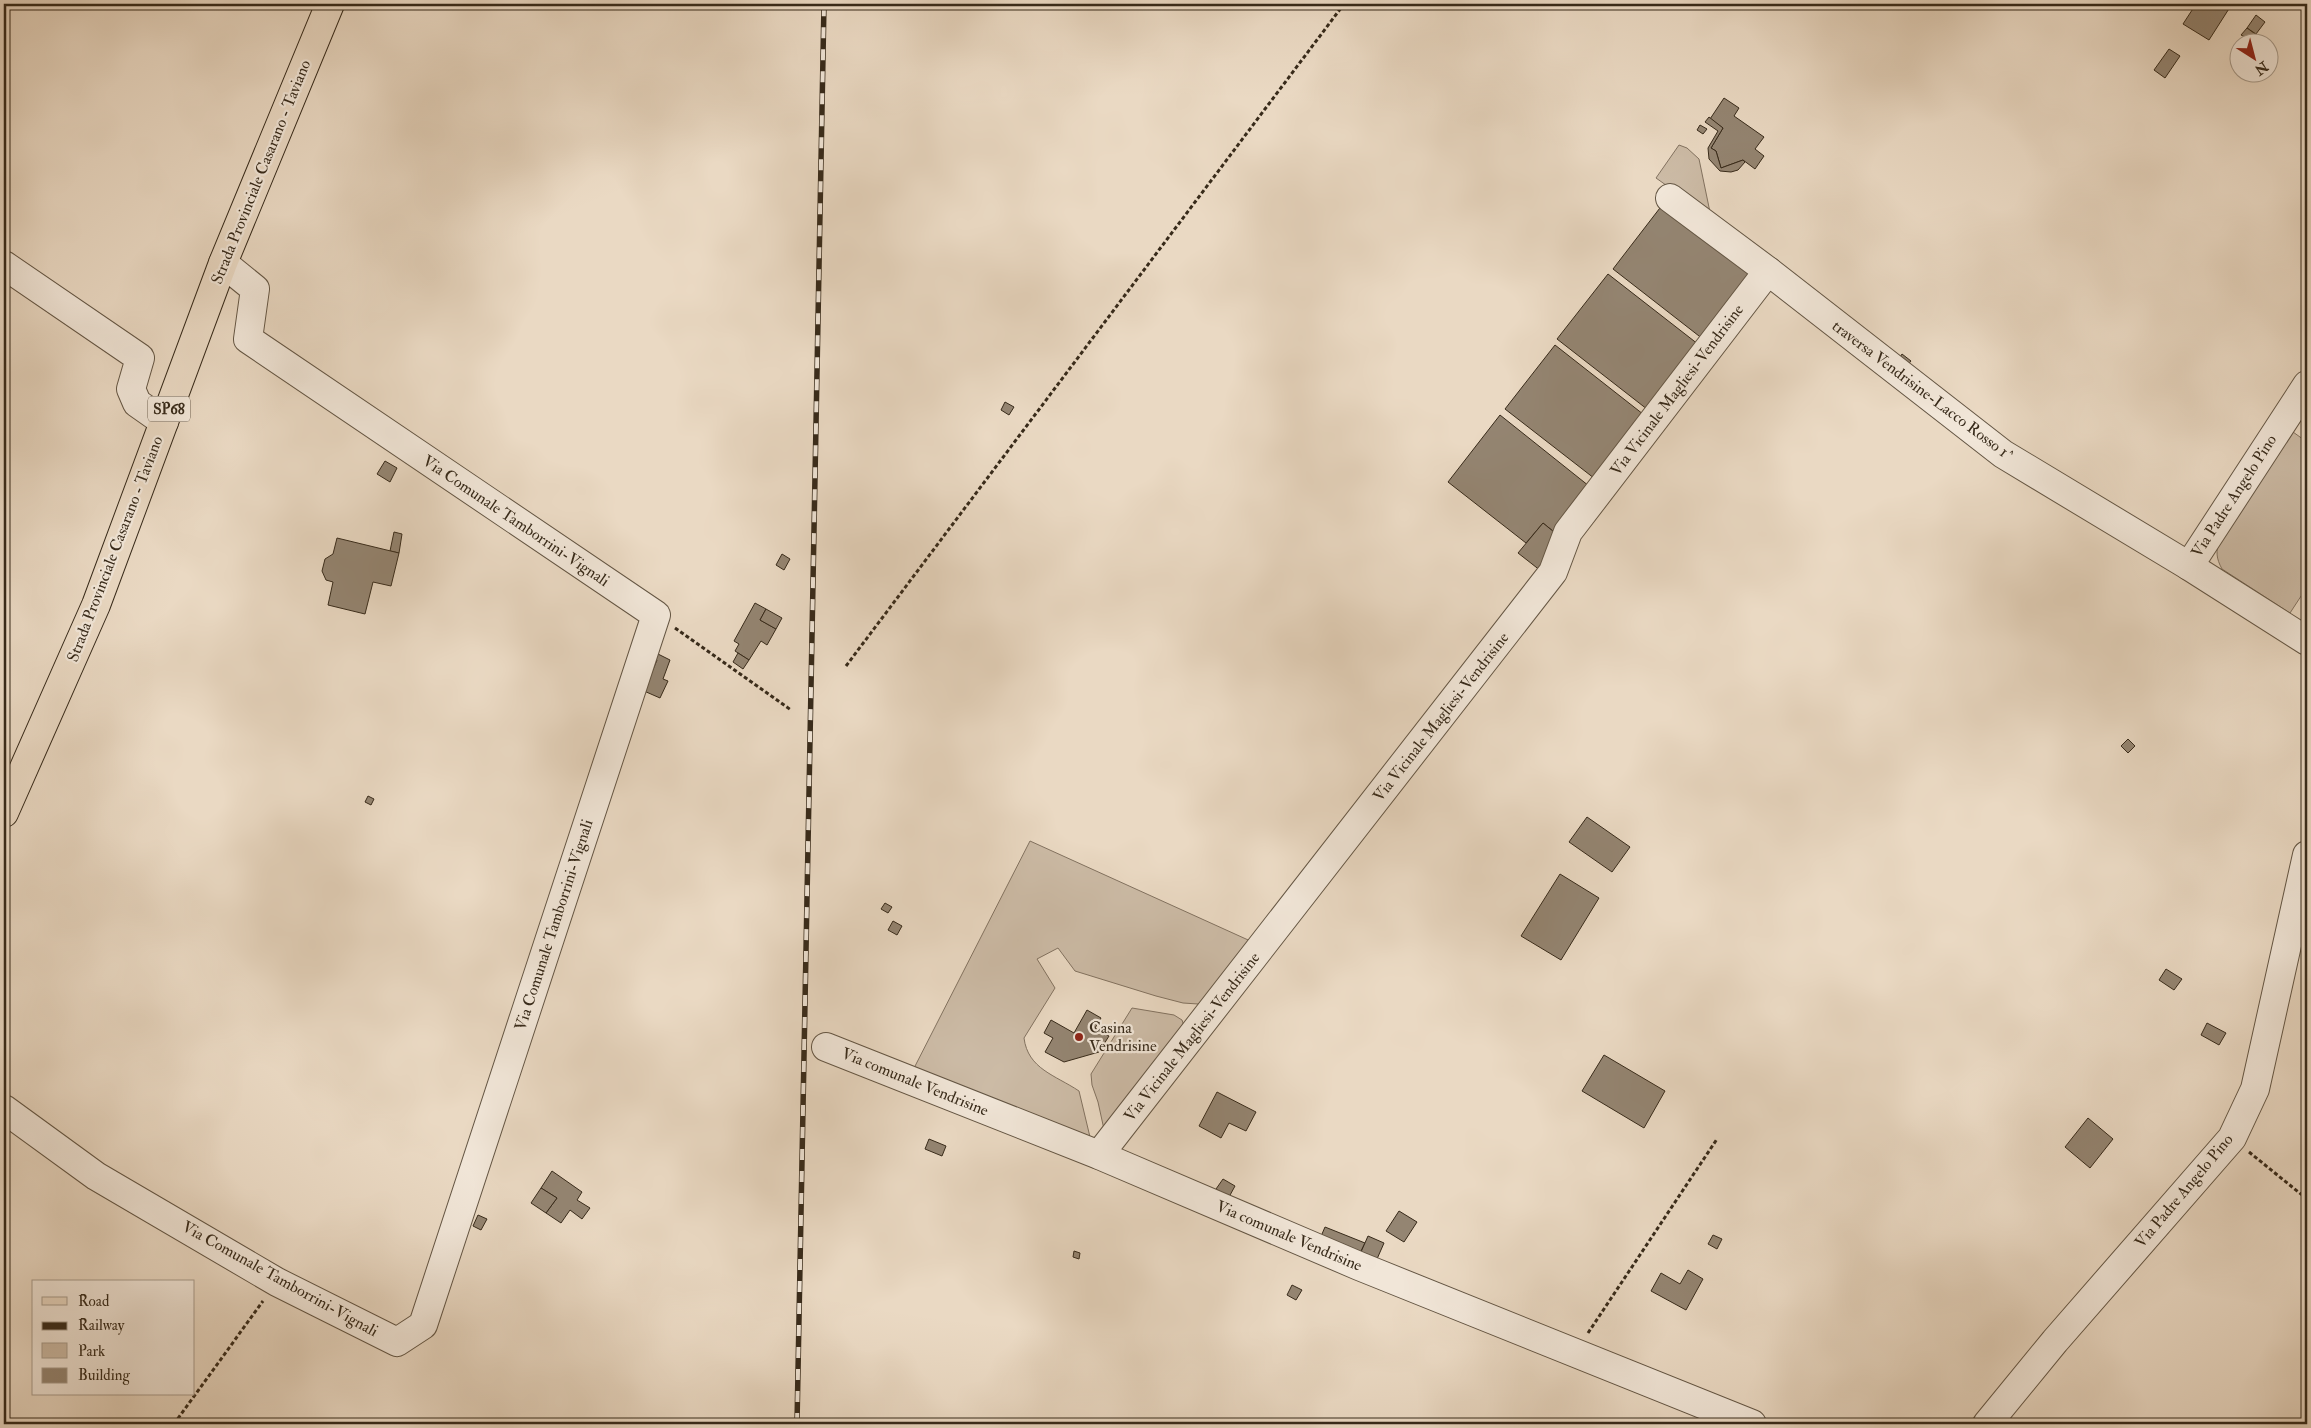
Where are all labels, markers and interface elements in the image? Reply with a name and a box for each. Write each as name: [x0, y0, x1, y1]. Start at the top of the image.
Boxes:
north arrow: [2228, 32, 2278, 82]
street label: Strada Provinciale Casarano - Taviano: [207, 57, 315, 287]
text: N: [2251, 57, 2272, 79]
street label: Via Vicinale Magliesi-Vendrisine: [1606, 300, 1748, 480]
street label: traversa Vendrisine-Lacco Rosso 1^: [1828, 316, 2018, 466]
road number: SP68: [148, 396, 190, 422]
street label: Via Padre Angelo Pino: [2187, 431, 2281, 561]
street label: Strada Provinciale Casarano - Taviano: [63, 433, 167, 665]
street label: Via Comunale Tamborrini-Vignali: [419, 451, 613, 591]
street label: Via Vicinale Magliesi-Vendrisine: [1369, 628, 1514, 806]
street label: Via Comunale Tamborrini-Vignali: [510, 817, 598, 1033]
street label: Via Vicinale Magliesi-Vendrisine: [1120, 948, 1265, 1126]
place label: Casina Vendrisine: [1089, 1018, 1157, 1056]
marker: Casina Vendrisine: [1073, 1031, 1085, 1043]
street label: Via comunale Vendrisine: [839, 1043, 992, 1121]
street label: Via Padre Angelo Pino: [2131, 1130, 2238, 1252]
street label: Via comunale Vendrisine: [1213, 1196, 1365, 1276]
street label: Via Comunale Tamborrini-Vignali: [179, 1217, 381, 1341]
legend: [32, 1280, 195, 1396]
text: Road: [78, 1292, 110, 1311]
text: Railway: [78, 1316, 125, 1335]
text: Park: [78, 1342, 105, 1361]
text: Building: [78, 1366, 130, 1385]

